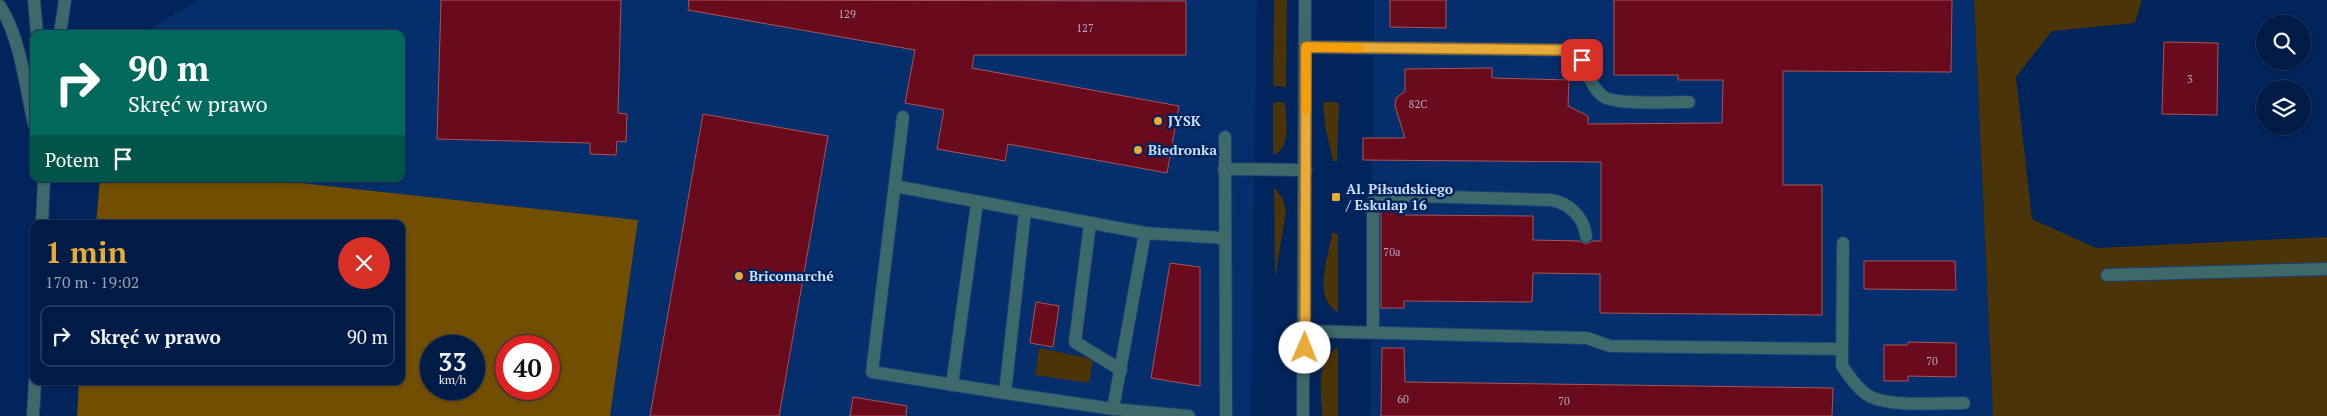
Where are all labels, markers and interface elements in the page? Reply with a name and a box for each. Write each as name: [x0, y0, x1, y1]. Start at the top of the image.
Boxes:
house number: 129: [838, 7, 856, 21]
map controls: [2256, 15, 2311, 135]
button: search: [2256, 15, 2311, 70]
house number: 127: [1076, 21, 1094, 35]
pin: [1561, 39, 1603, 81]
text: 90 m: [128, 45, 209, 91]
icon: arrive: [1568, 46, 1596, 74]
icon: right: [45, 50, 110, 115]
house number: 3: [2187, 72, 2193, 86]
button: layers: [2256, 80, 2311, 135]
text: Skręć w prawo: [128, 89, 268, 118]
house number: 82C: [1409, 97, 1427, 111]
place label: JYSK: [1168, 111, 1201, 130]
marker: JYSK: [1152, 115, 1164, 127]
place label: Biedronka: [1148, 140, 1217, 159]
marker: Biedronka: [1132, 144, 1144, 156]
icon: arrive: [109, 145, 137, 173]
text: Potem: [45, 147, 99, 172]
place label: Al. Piłsudskiego / Eskulap 16: [1345, 179, 1453, 214]
marker: Al. Piłsudskiego / Eskulap 16: [1330, 191, 1342, 203]
text: 1 min: [45, 232, 127, 272]
button: close: [338, 237, 390, 289]
house number: 70a: [1383, 245, 1401, 259]
place label: Bricomarché: [749, 266, 834, 285]
marker: Bricomarché: [733, 270, 745, 282]
text: 170 m · 19:02: [45, 271, 139, 293]
position arrow: [1278, 321, 1330, 373]
icon: right: [47, 322, 75, 350]
text: Skręć w prawo: [90, 324, 221, 349]
text: 90 m: [347, 324, 388, 349]
speed limit sign: 40: [495, 335, 560, 400]
text: 33: [438, 345, 467, 378]
house number: 70: [1926, 354, 1938, 368]
text: km/h: [439, 372, 466, 387]
house number: 60: [1397, 392, 1409, 406]
house number: 70: [1558, 394, 1570, 408]

